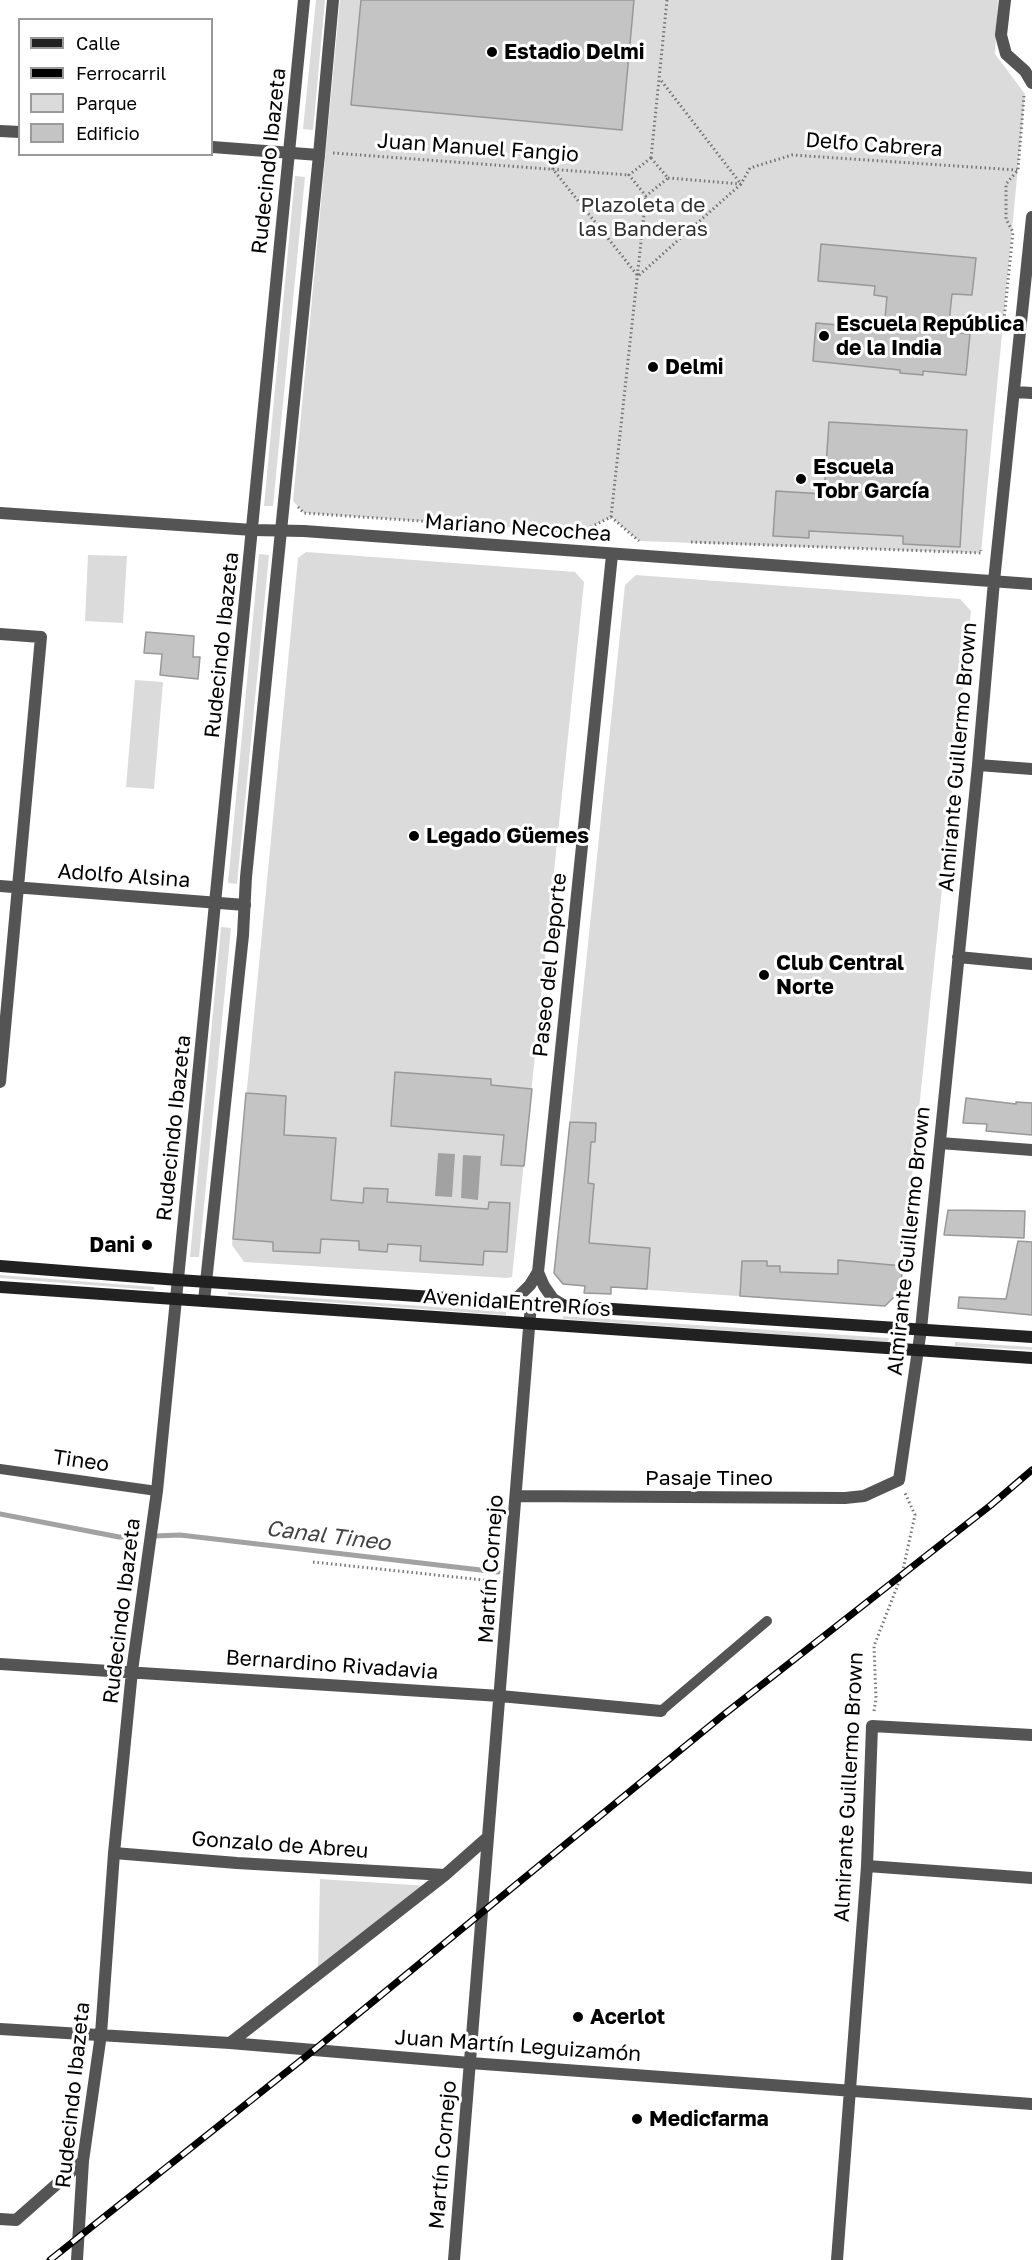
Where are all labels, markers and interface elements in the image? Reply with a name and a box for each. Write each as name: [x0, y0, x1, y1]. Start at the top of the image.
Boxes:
legend: [18, 18, 213, 156]
text: Calle: [76, 32, 120, 54]
place label: Estadio Delmi: [504, 39, 644, 65]
marker: Estadio Delmi: [485, 45, 499, 59]
text: Ferrocarril: [76, 62, 166, 84]
street label: Rudecindo Ibazeta: [247, 67, 291, 255]
text: Parque: [76, 92, 137, 114]
text: Edificio: [76, 122, 140, 144]
street label: Juan Manuel Fangio: [376, 128, 580, 168]
street label: Delfo Cabrera: [805, 128, 943, 162]
park label: Plazoleta de las Banderas: [578, 192, 708, 242]
place label: Escuela República de la India: [836, 311, 1024, 361]
marker: Escuela República de la India: [817, 329, 831, 343]
place label: Delmi: [665, 354, 724, 380]
marker: Delmi: [646, 360, 660, 374]
place label: Escuela Tobr García: [813, 454, 929, 504]
marker: Escuela Tobr García: [794, 472, 808, 486]
street label: Mariano Necochea: [424, 509, 612, 547]
street label: Rudecindo Ibazeta: [200, 551, 244, 739]
street label: Almirante Guillermo Brown: [934, 621, 982, 893]
place label: Legado Güemes: [426, 823, 589, 849]
marker: Legado Güemes: [407, 829, 421, 843]
street label: Adolfo Alsina: [57, 859, 191, 893]
street label: Paseo del Deporte: [528, 872, 572, 1058]
place label: Club Central Norte: [776, 950, 904, 1000]
marker: Club Central Norte: [757, 968, 771, 982]
street label: Rudecindo Ibazeta: [152, 1034, 196, 1222]
street label: Almirante Guillermo Brown: [882, 1105, 936, 1377]
place label: Dani: [89, 1232, 135, 1258]
marker: Dani: [140, 1238, 154, 1252]
street label: Avenida Entre Ríos: [422, 1284, 612, 1322]
street label: Tineo: [51, 1445, 111, 1477]
street label: Pasaje Tineo: [645, 1465, 773, 1491]
street label: Martín Cornejo: [473, 1494, 509, 1644]
water label: Canal Tineo: [264, 1515, 392, 1557]
street label: Rudecindo Ibazeta: [98, 1517, 146, 1705]
street label: Bernardino Rivadavia: [225, 1645, 439, 1685]
street label: Almirante Guillermo Brown: [829, 1651, 869, 1923]
street label: Gonzalo de Abreu: [191, 1826, 369, 1864]
street label: Rudecindo Ibazeta: [51, 2001, 95, 2189]
place label: Acerlot: [590, 2004, 665, 2030]
marker: Acerlot: [571, 2010, 585, 2024]
street label: Juan Martín Leguizamón: [394, 2025, 642, 2067]
street label: Martín Cornejo: [424, 2080, 462, 2230]
place label: Medicfarma: [649, 2106, 769, 2132]
marker: Medicfarma: [630, 2112, 644, 2126]

